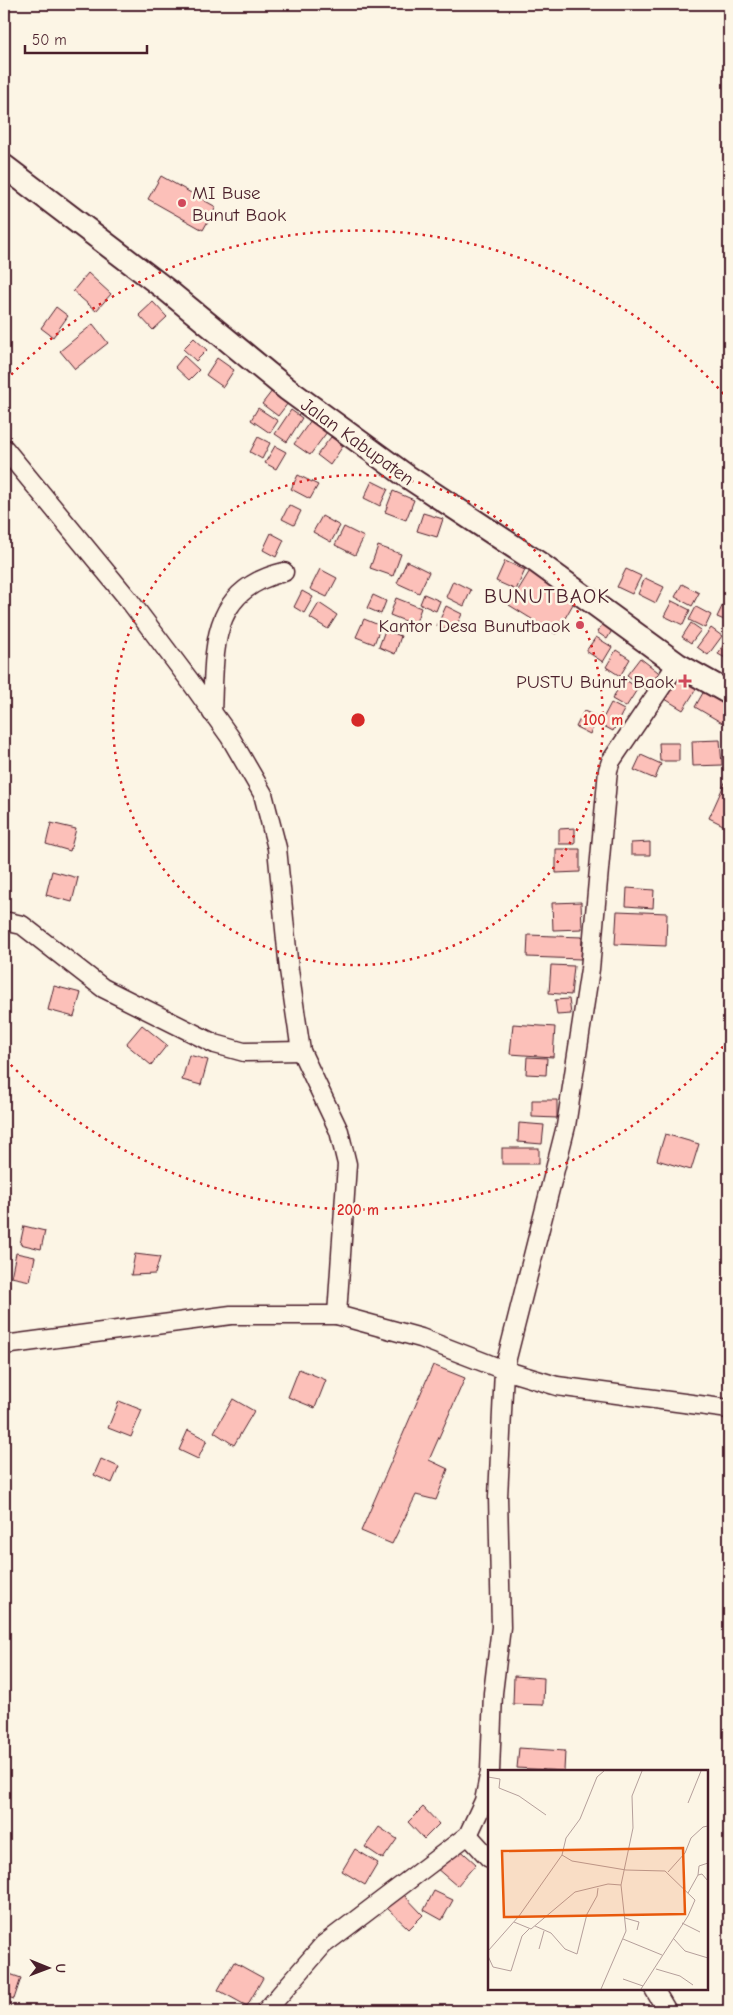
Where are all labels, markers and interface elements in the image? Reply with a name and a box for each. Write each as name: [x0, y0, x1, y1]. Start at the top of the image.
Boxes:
scale bar: [25, 22, 148, 54]
text: 50 m: [32, 31, 67, 49]
place label: MI Buse Bunut Baok: [192, 182, 287, 226]
marker: MI Buse Bunut Baok: [176, 197, 188, 209]
street label: Jalan Kabupaten: [297, 393, 418, 490]
district label: BUNUTBAOK: [484, 584, 610, 608]
place label: Kantor Desa Bunutbaok: [378, 615, 571, 637]
marker: Kantor Desa Bunutbaok: [574, 619, 586, 631]
place label: PUSTU Bunut Baok: [516, 671, 675, 693]
marker: PUSTU Bunut Baok: [678, 674, 692, 688]
centre of rings: [349, 711, 367, 729]
text: 100 m: [583, 711, 623, 729]
text: 200 m: [337, 1201, 379, 1219]
inset map: [488, 1770, 708, 1990]
north arrow: [22, 1942, 72, 1992]
text: U: [52, 1963, 69, 1973]

